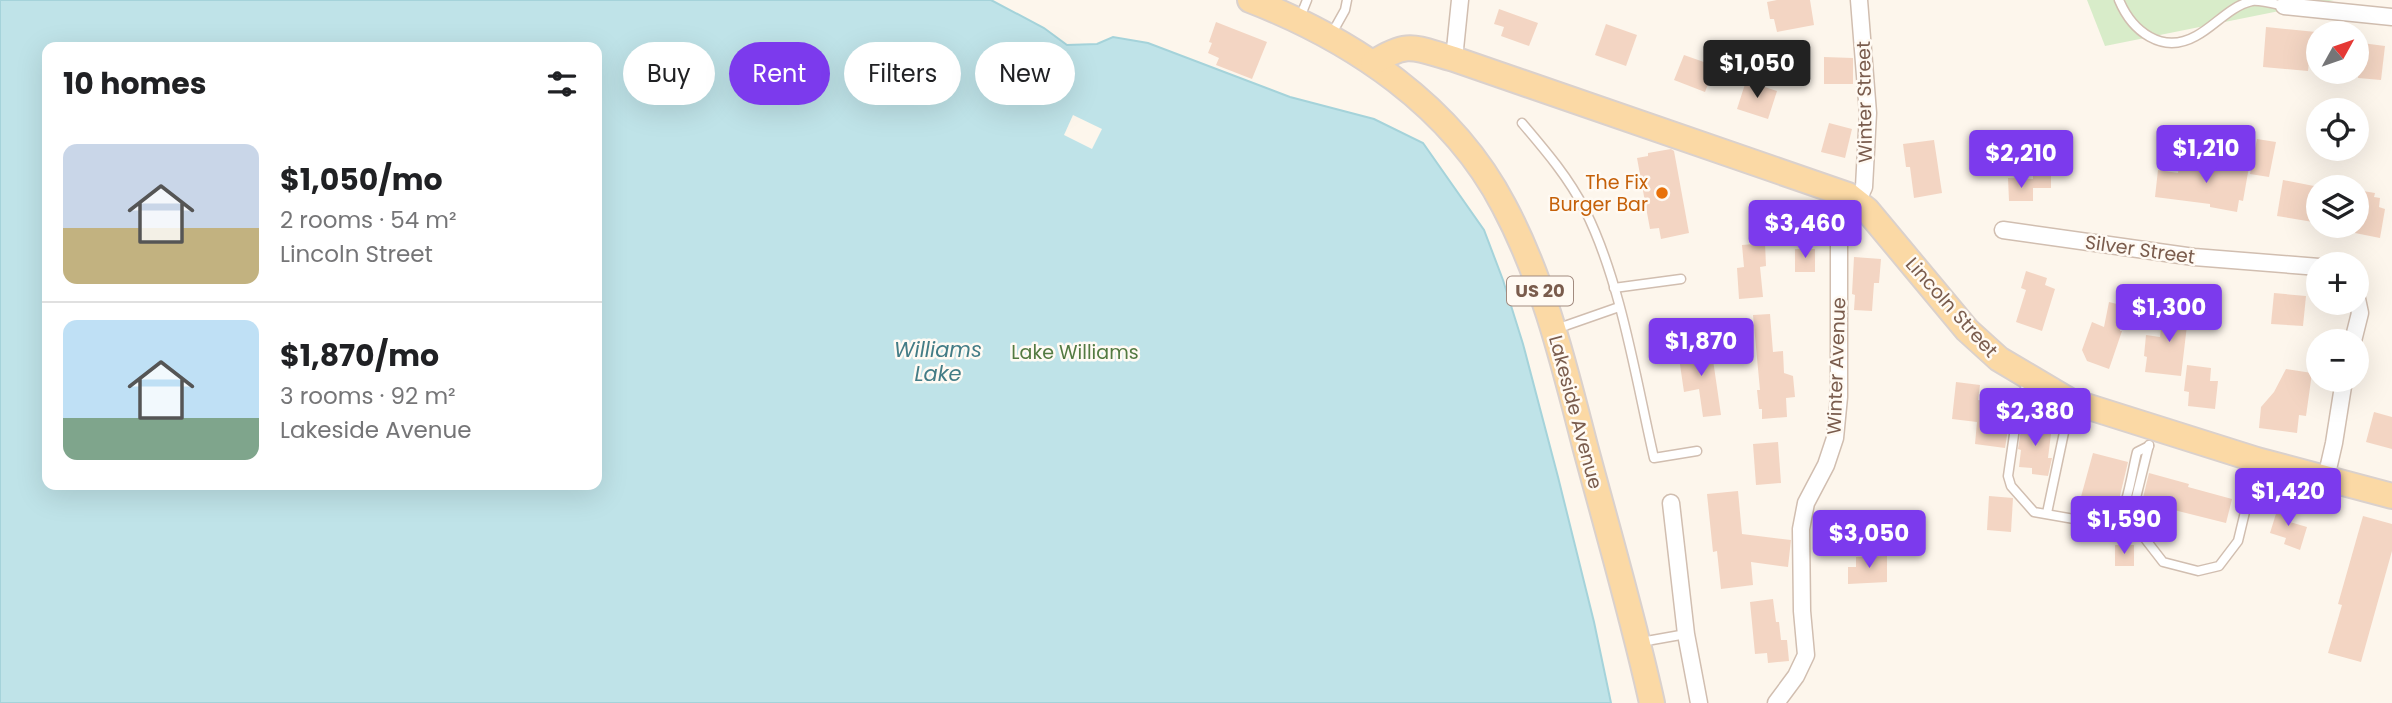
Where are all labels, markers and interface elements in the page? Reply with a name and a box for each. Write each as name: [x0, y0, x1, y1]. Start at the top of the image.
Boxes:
north arrow: [2306, 21, 2370, 84]
map controls: [2306, 21, 2369, 392]
pin: $1,050: [1700, 41, 1814, 100]
street label: Winter Street: [1850, 41, 1879, 163]
chip: Buy: [623, 42, 715, 105]
chip: Rent: [729, 42, 830, 105]
chip: Filters: [844, 42, 961, 105]
chip: New: [975, 42, 1075, 105]
text: $1,050: [1719, 47, 1795, 79]
text: 10 homes: [63, 62, 207, 105]
icon: filters: [543, 65, 581, 103]
button: locate: [2306, 98, 2369, 161]
pin: $1,210: [2149, 125, 2263, 185]
pin: $2,210: [1964, 130, 2078, 190]
text: $1,210: [2172, 132, 2240, 164]
text: $2,210: [1985, 137, 2057, 169]
text: $1,050/mo: [280, 158, 443, 201]
place label: The Fix Burger Bar: [1549, 169, 1648, 218]
icon: home: [119, 172, 203, 256]
button: layers: [2306, 175, 2369, 238]
marker: The Fix Burger Bar: [1654, 185, 1670, 201]
pin: $3,460: [1748, 201, 1862, 260]
text: 2 rooms · 54 m²: [280, 204, 457, 236]
text: $3,460: [1765, 207, 1845, 239]
street label: Silver Street: [2083, 228, 2197, 271]
text: Lincoln Street: [280, 238, 433, 270]
street label: Lincoln Street: [1899, 251, 2004, 363]
button: +: [2306, 252, 2369, 315]
road number: US 20: [1507, 276, 1573, 306]
pin: $1,300: [2112, 284, 2226, 344]
text: $1,300: [2132, 291, 2206, 323]
street label: Winter Avenue: [1821, 297, 1852, 435]
pin: $1,870: [1644, 318, 1758, 378]
text: $1,870: [1665, 325, 1737, 357]
button: −: [2306, 329, 2369, 392]
street label: Lakeside Avenue: [1542, 332, 1609, 492]
text: $1,870/mo: [280, 334, 439, 377]
water label: Williams Lake: [894, 335, 982, 388]
park label: Lake Williams: [1011, 339, 1139, 366]
icon: home: [119, 348, 203, 432]
text: 3 rooms · 92 m²: [280, 380, 456, 412]
pin: $2,380: [1978, 388, 2092, 448]
text: $2,380: [1996, 395, 2074, 427]
text: Lakeside Avenue: [280, 414, 472, 446]
pin: $1,420: [2231, 468, 2345, 528]
text: $1,420: [2251, 475, 2325, 507]
pin: $1,590: [2067, 496, 2181, 556]
text: $1,590: [2087, 503, 2161, 535]
pin: $3,050: [1812, 510, 1926, 570]
text: $3,050: [1829, 517, 1909, 549]

